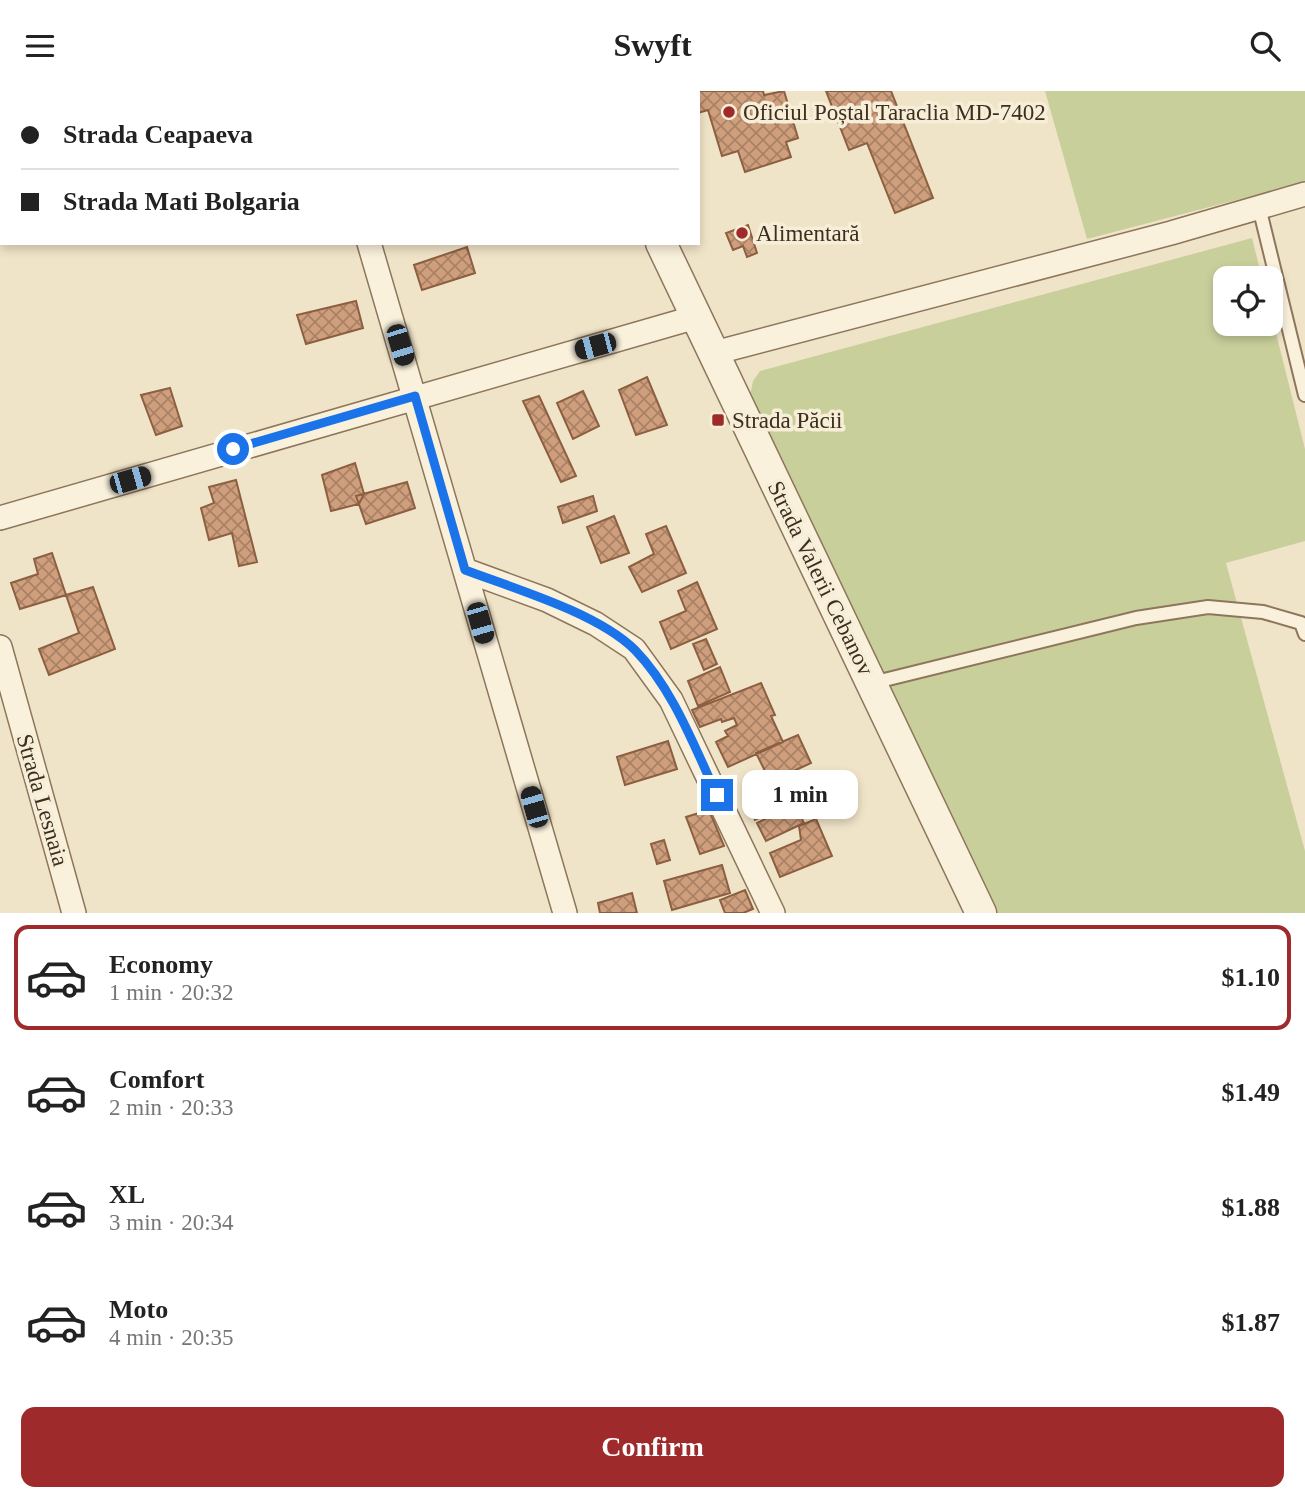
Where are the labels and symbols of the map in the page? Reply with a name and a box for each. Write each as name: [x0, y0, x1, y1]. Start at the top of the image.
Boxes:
place label: Oficiul Poștal Taraclia MD-7402: [743, 100, 1046, 125]
marker: Oficiul Poștal Taraclia MD-7402: [721, 104, 737, 120]
place label: Alimentară: [756, 221, 859, 246]
marker: Alimentară: [734, 225, 750, 241]
car: [384, 322, 417, 368]
car: [572, 330, 619, 362]
place label: Strada Păcii: [732, 408, 843, 433]
marker: Strada Păcii: [710, 412, 726, 428]
route start: [217, 433, 249, 465]
car: [107, 464, 154, 496]
street label: Strada Valerii Cebanov: [763, 477, 879, 680]
car: [465, 600, 496, 646]
street label: Strada Lesnaia: [12, 731, 73, 869]
callout: 1 min: [742, 771, 857, 819]
route end: [701, 779, 733, 811]
car: [519, 784, 550, 830]

